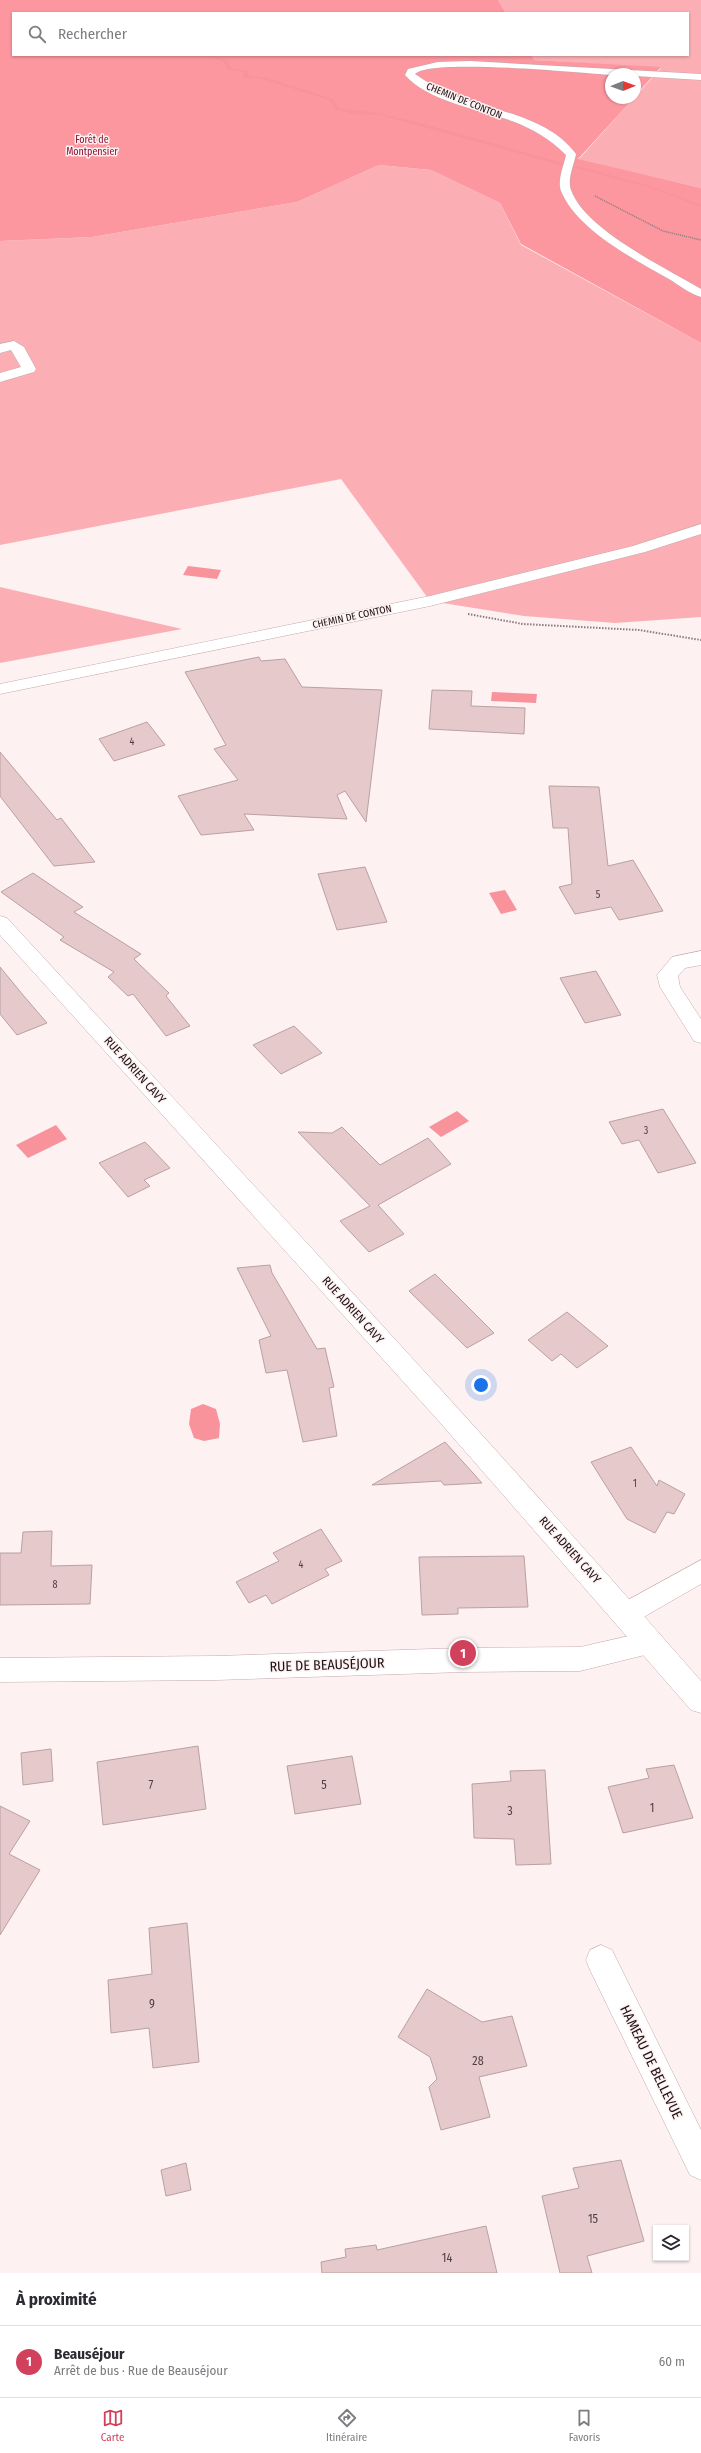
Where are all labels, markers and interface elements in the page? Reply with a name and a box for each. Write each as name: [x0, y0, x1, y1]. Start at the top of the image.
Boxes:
search box: [12, 12, 689, 56]
icon: search: [26, 23, 48, 45]
text: Rechercher: [58, 25, 127, 43]
north arrow: [605, 68, 641, 104]
street label: CHEMIN DE CONTON: [424, 80, 504, 122]
park label: Forêt de Montpensier: [66, 134, 118, 158]
street label: CHEMIN DE CONTON: [311, 603, 393, 631]
house number: 4: [130, 736, 135, 748]
house number: 5: [596, 889, 601, 901]
street label: RUE ADRIEN CAVY: [101, 1034, 169, 1106]
house number: 3: [644, 1125, 649, 1137]
street label: RUE ADRIEN CAVY: [319, 1274, 387, 1346]
your location: [471, 1375, 491, 1395]
house number: 1: [633, 1478, 637, 1490]
street label: RUE ADRIEN CAVY: [536, 1514, 604, 1586]
house number: 4: [299, 1559, 304, 1571]
house number: 8: [53, 1579, 58, 1591]
pin: 1: [450, 1638, 476, 1668]
street label: RUE DE BEAUSÉJOUR: [269, 1653, 385, 1676]
house number: 7: [149, 1778, 154, 1792]
house number: 5: [321, 1778, 327, 1792]
house number: 1: [650, 1801, 654, 1815]
house number: 3: [507, 1804, 513, 1818]
house number: 9: [149, 1997, 155, 2011]
street label: HAMEAU DE BELLEVUE: [616, 2002, 686, 2122]
house number: 28: [472, 2054, 484, 2068]
house number: 15: [588, 2212, 599, 2226]
map controls: [653, 2225, 689, 2261]
button: layers: [653, 2225, 689, 2261]
house number: 14: [442, 2251, 452, 2265]
text: À proximité: [16, 2289, 97, 2310]
text: Beauséjour: [54, 2345, 124, 2363]
text: 1: [26, 2354, 32, 2369]
text: 60 m: [659, 2354, 685, 2369]
text: Arrêt de bus · Rue de Beauséjour: [54, 2363, 228, 2378]
tab: Carte: [101, 2407, 124, 2444]
tab: Itinéraire: [326, 2407, 367, 2444]
tab: Favoris: [569, 2407, 600, 2444]

